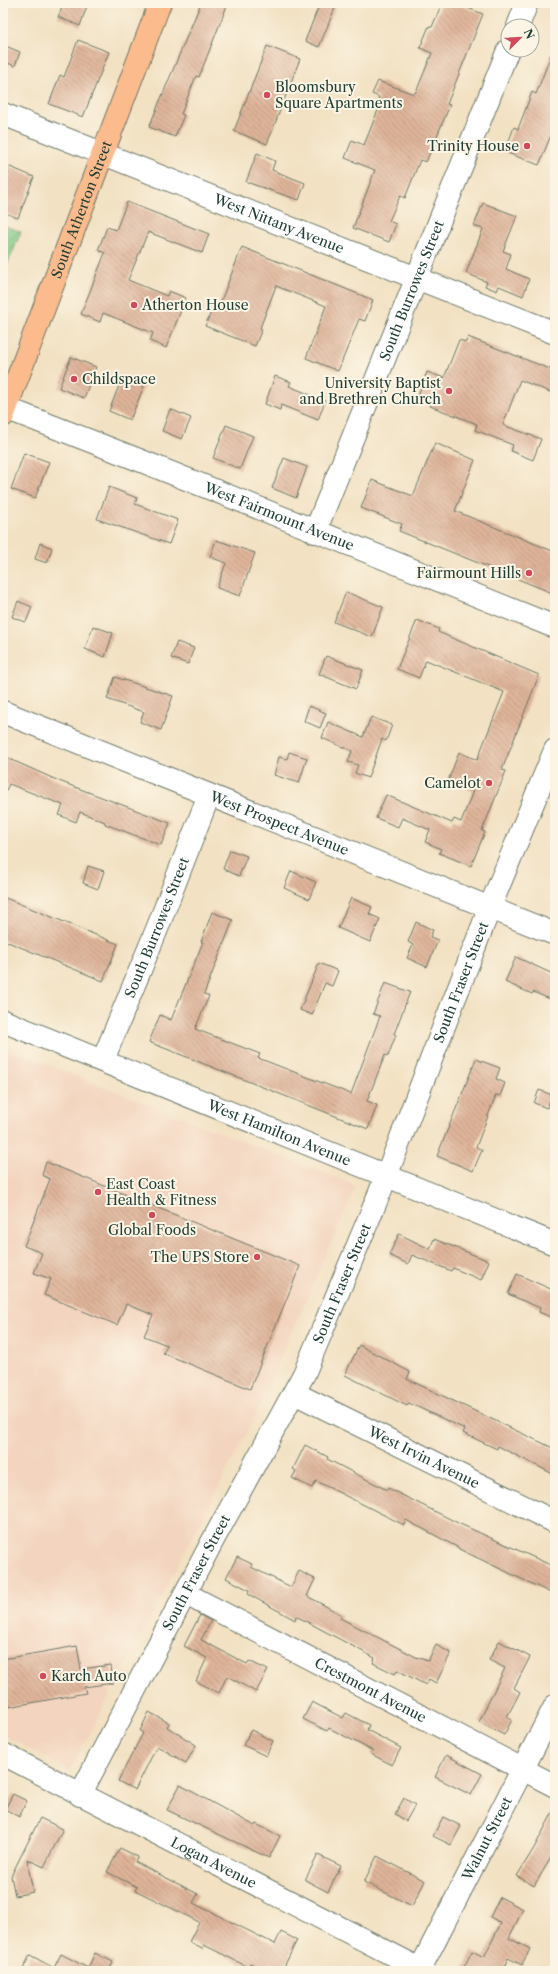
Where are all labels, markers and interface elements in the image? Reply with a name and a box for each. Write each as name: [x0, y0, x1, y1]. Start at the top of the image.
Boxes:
north arrow: [500, 18, 540, 58]
text: N: [521, 27, 538, 42]
place label: Bloomsbury Square Apartments: [275, 78, 402, 112]
marker: Bloomsbury Square Apartments: [262, 90, 272, 100]
place label: Trinity House: [427, 137, 519, 155]
street label: South Atherton Street: [47, 138, 116, 281]
marker: Trinity House: [522, 141, 532, 151]
street label: West Nittany Avenue: [210, 189, 347, 257]
street label: South Burrowes Street: [375, 218, 448, 364]
place label: Atherton House: [141, 296, 249, 314]
marker: Atherton House: [129, 300, 139, 310]
place label: Childspace: [82, 370, 156, 388]
marker: Childspace: [69, 374, 79, 384]
place label: University Baptist and Brethren Church: [300, 374, 441, 408]
marker: University Baptist and Brethren Church: [444, 386, 454, 396]
street label: West Fairmount Avenue: [201, 478, 357, 554]
place label: Fairmount Hills: [417, 564, 521, 582]
marker: Fairmount Hills: [524, 568, 534, 578]
place label: Camelot: [424, 774, 481, 792]
marker: Camelot: [484, 778, 494, 788]
street label: West Prospect Avenue: [206, 787, 352, 859]
street label: South Burrowes Street: [121, 855, 193, 1001]
street label: South Fraser Street: [429, 919, 492, 1045]
street label: West Hamilton Avenue: [204, 1095, 354, 1170]
place label: East Coast Health & Fitness: [106, 1175, 217, 1209]
marker: East Coast Health & Fitness: [93, 1187, 103, 1197]
marker: Global Foods: [147, 1210, 157, 1220]
place label: Global Foods: [108, 1221, 196, 1239]
street label: South Fraser Street: [309, 1221, 375, 1346]
place label: The UPS Store: [151, 1248, 249, 1266]
marker: The UPS Store: [252, 1252, 262, 1262]
street label: West Irvin Avenue: [365, 1422, 483, 1492]
street label: South Fraser Street: [158, 1511, 234, 1634]
street label: Crestmont Avenue: [312, 1653, 430, 1727]
place label: Karch Auto: [51, 1667, 127, 1685]
marker: Karch Auto: [38, 1671, 48, 1681]
street label: Walnut Street: [458, 1794, 516, 1884]
street label: Logan Avenue: [168, 1833, 260, 1892]

